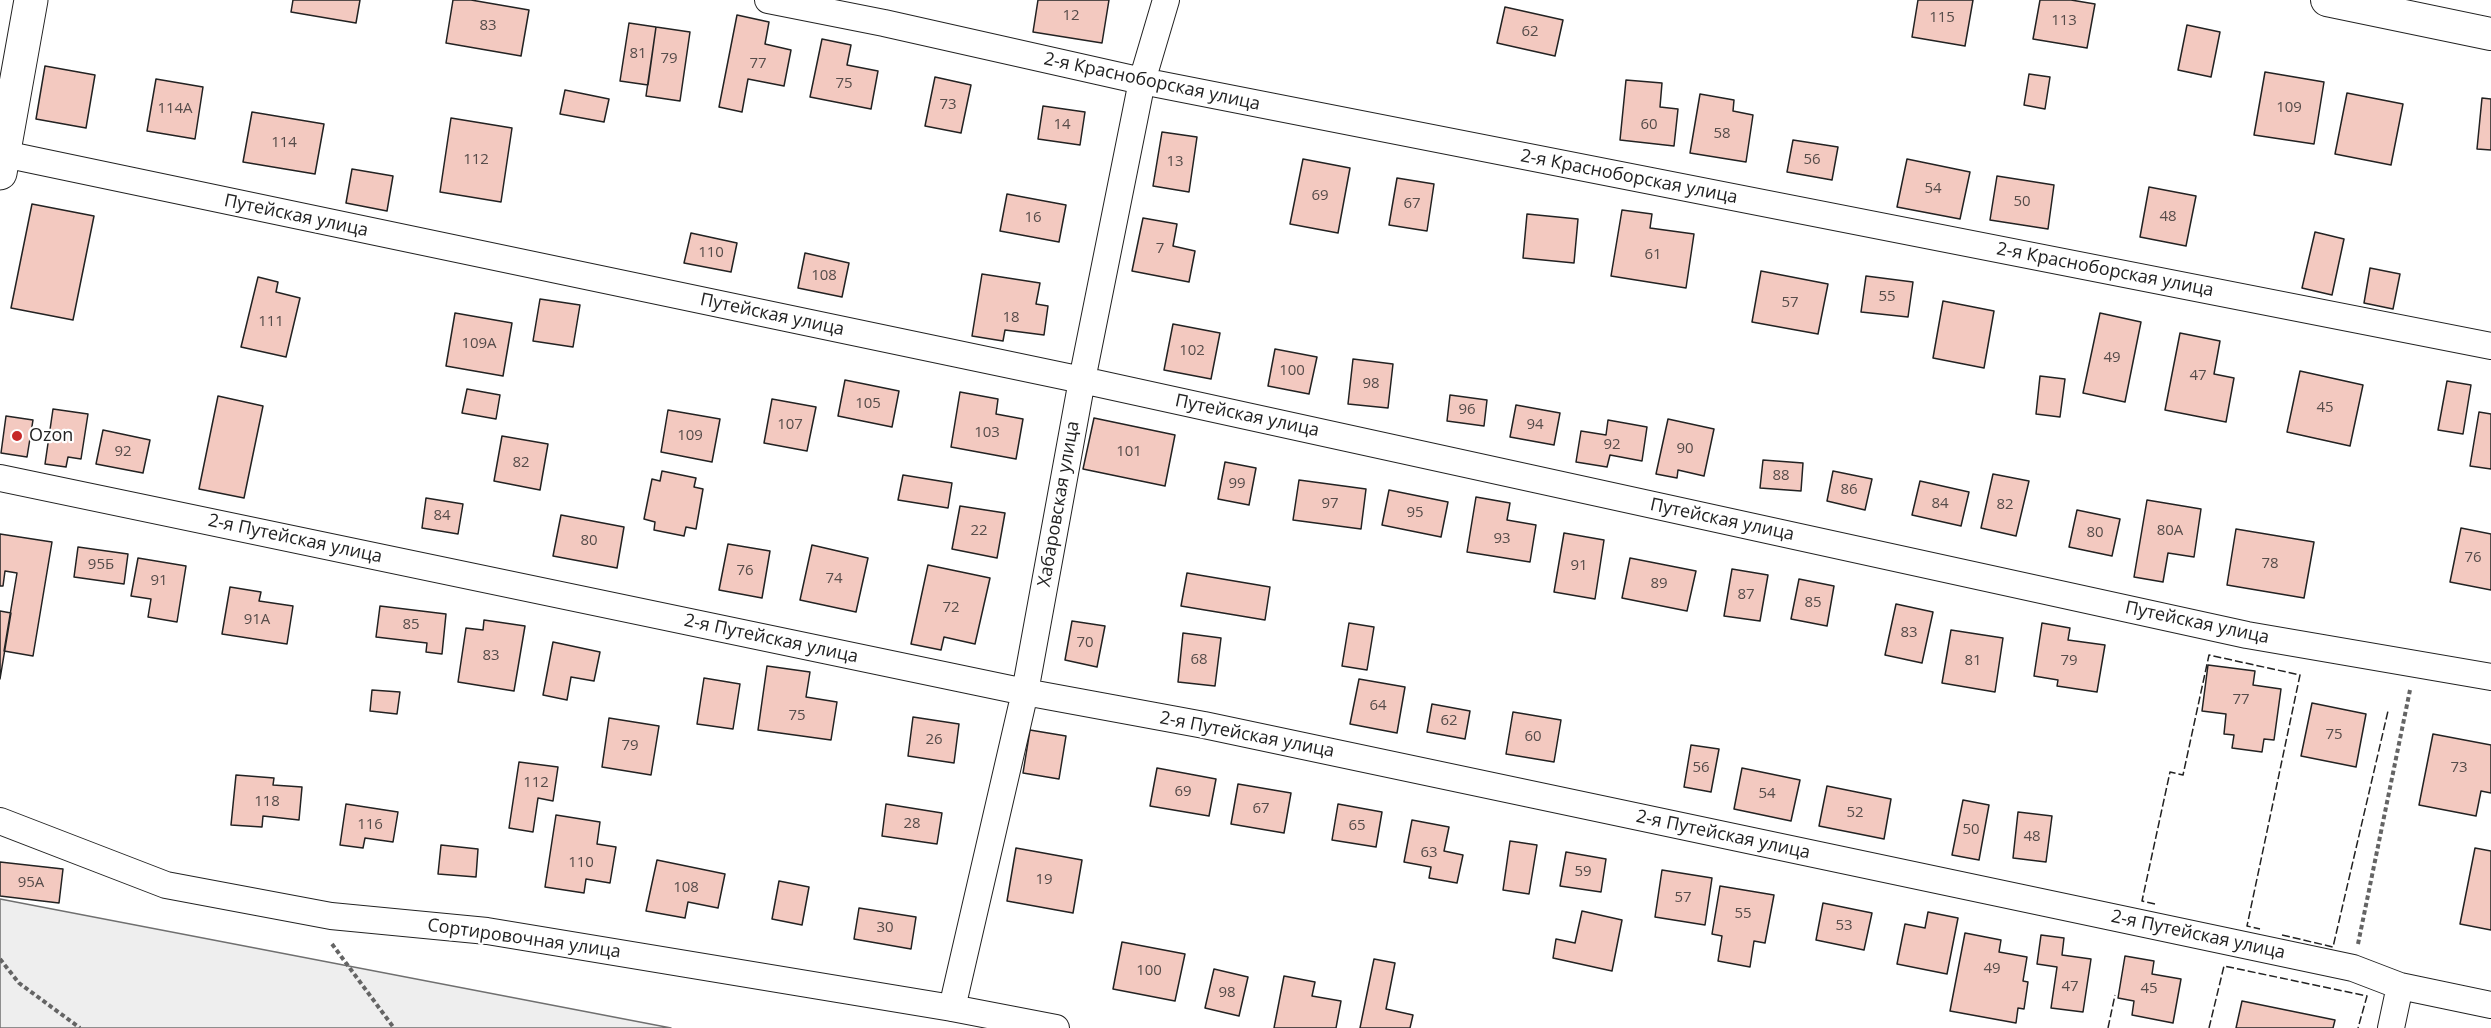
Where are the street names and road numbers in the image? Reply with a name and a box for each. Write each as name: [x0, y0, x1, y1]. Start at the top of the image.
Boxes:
street label: 2-я Красноборская улица: [1042, 48, 1262, 116]
street label: 2-я Красноборская улица: [1519, 145, 1739, 209]
street label: Путейская улица: [222, 190, 370, 242]
street label: 2-я Красноборская улица: [1995, 238, 2215, 302]
street label: Путейская улица: [698, 289, 846, 341]
street label: Путейская улица: [1173, 390, 1321, 442]
street label: Хабаровская улица: [1034, 419, 1084, 589]
street label: Путейская улица: [1648, 494, 1796, 546]
street label: 2-я Путейская улица: [206, 510, 384, 568]
street label: Путейская улица: [2123, 597, 2271, 649]
street label: 2-я Путейская улица: [682, 610, 860, 668]
street label: 2-я Путейская улица: [1158, 707, 1336, 763]
street label: 2-я Путейская улица: [1634, 806, 1812, 864]
street label: 2-я Путейская улица: [2109, 906, 2287, 964]
street label: Сортировочная улица: [426, 915, 622, 963]

